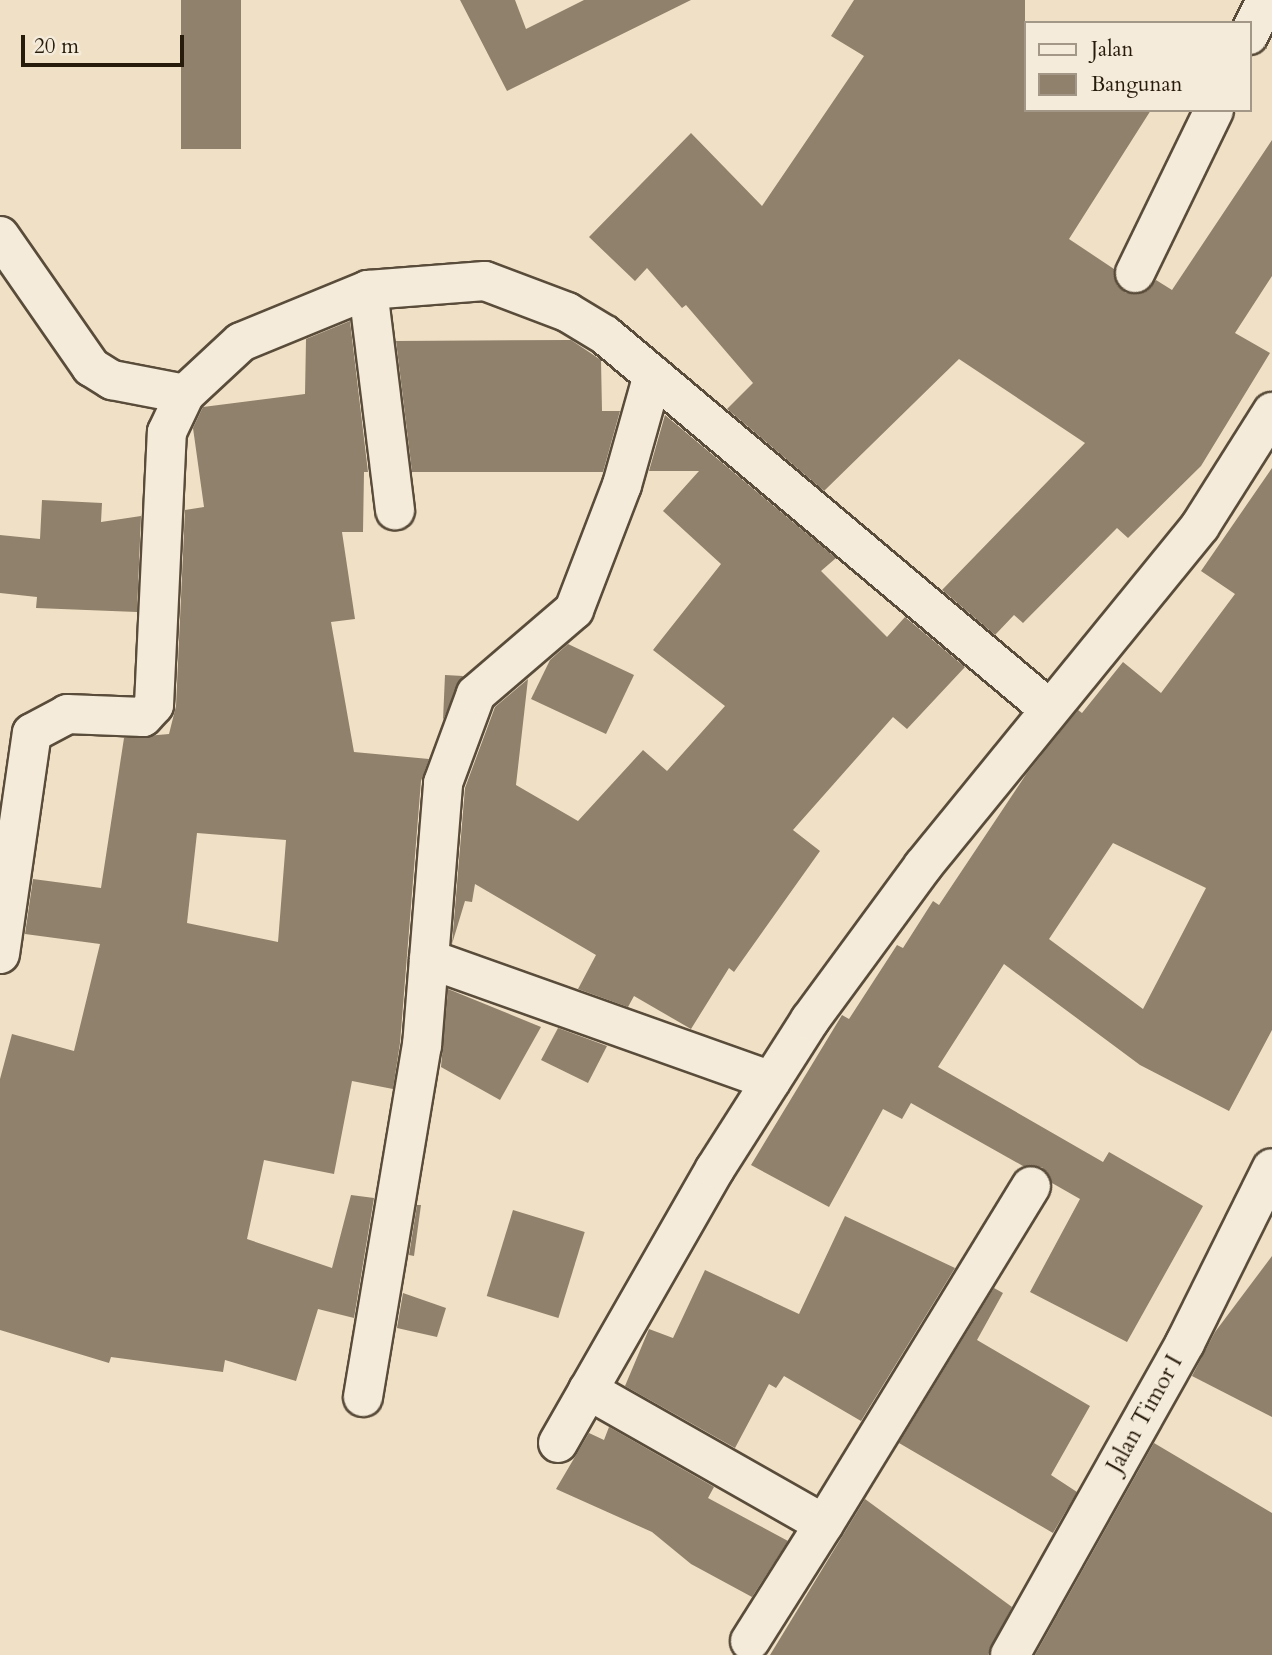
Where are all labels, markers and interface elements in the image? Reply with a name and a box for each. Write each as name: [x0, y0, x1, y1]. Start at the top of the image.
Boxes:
scale bar: [24, 21, 187, 65]
legend: [1024, 21, 1251, 112]
text: 20 m: [34, 32, 79, 61]
text: Jalan: [1091, 35, 1134, 64]
text: Bangunan: [1091, 70, 1183, 99]
street label: Jalan Timor I: [1101, 1350, 1189, 1478]

